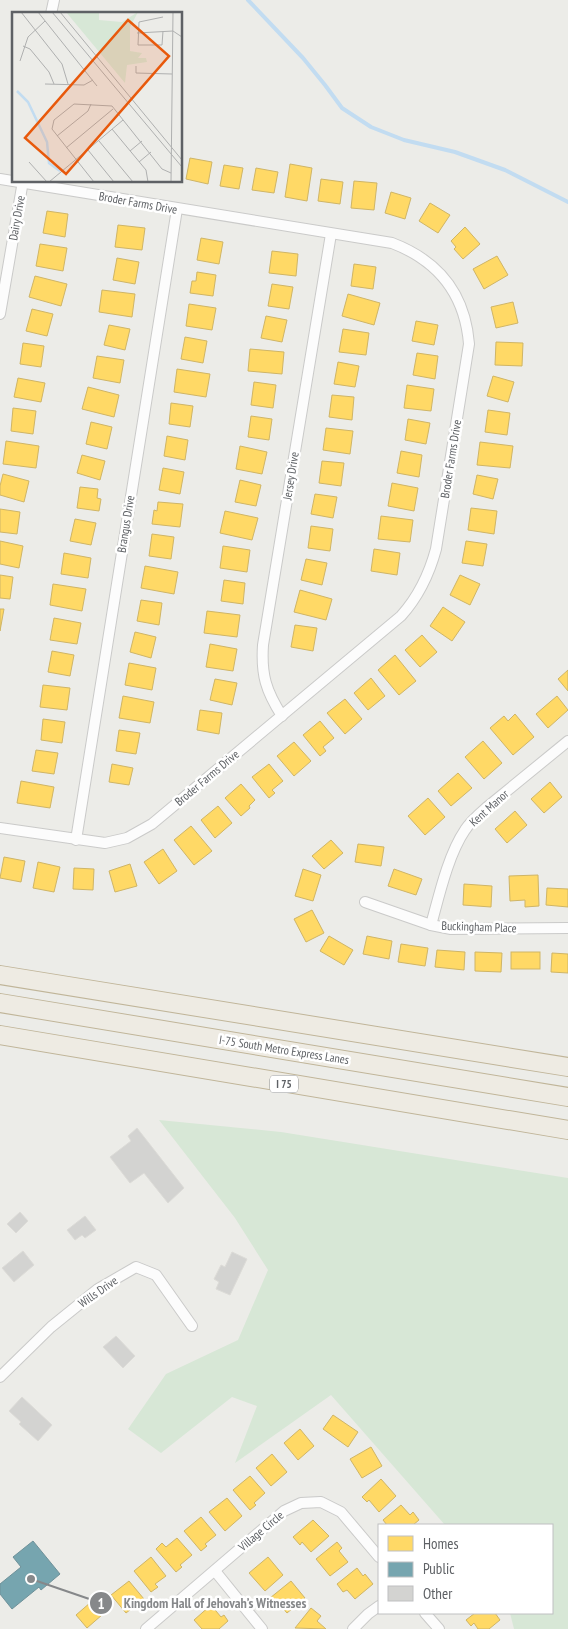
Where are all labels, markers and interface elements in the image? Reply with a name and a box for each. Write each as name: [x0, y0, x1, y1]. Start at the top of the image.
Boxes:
inset map: [12, 12, 182, 182]
street label: Broder Farms Drive: [98, 188, 179, 217]
street label: Dairy Drive: [5, 194, 28, 242]
street label: Broder Farms Drive: [437, 419, 464, 499]
street label: Jersey Drive: [279, 451, 302, 502]
street label: Brangus Drive: [114, 494, 137, 554]
street label: Broder Farms Drive: [171, 746, 242, 809]
street label: Kent Manor: [466, 786, 512, 829]
street label: Buckingham Place: [441, 918, 517, 935]
street label: I-75 South Metro Express Lanes: [218, 1032, 350, 1067]
road number: I 75: [270, 1076, 298, 1092]
street label: Wills Drive: [75, 1273, 120, 1311]
street label: Village Circle: [234, 1507, 286, 1555]
legend: [378, 1524, 553, 1614]
text: Homes: [423, 1534, 459, 1553]
text: Public: [423, 1559, 455, 1578]
text: Other: [423, 1584, 453, 1603]
callout: Kingdom Hall of Jehovah’s Witnesses: [89, 1589, 317, 1618]
text: 1: [97, 1594, 105, 1613]
text: Kingdom Hall of Jehovah’s Witnesses: [124, 1594, 306, 1612]

